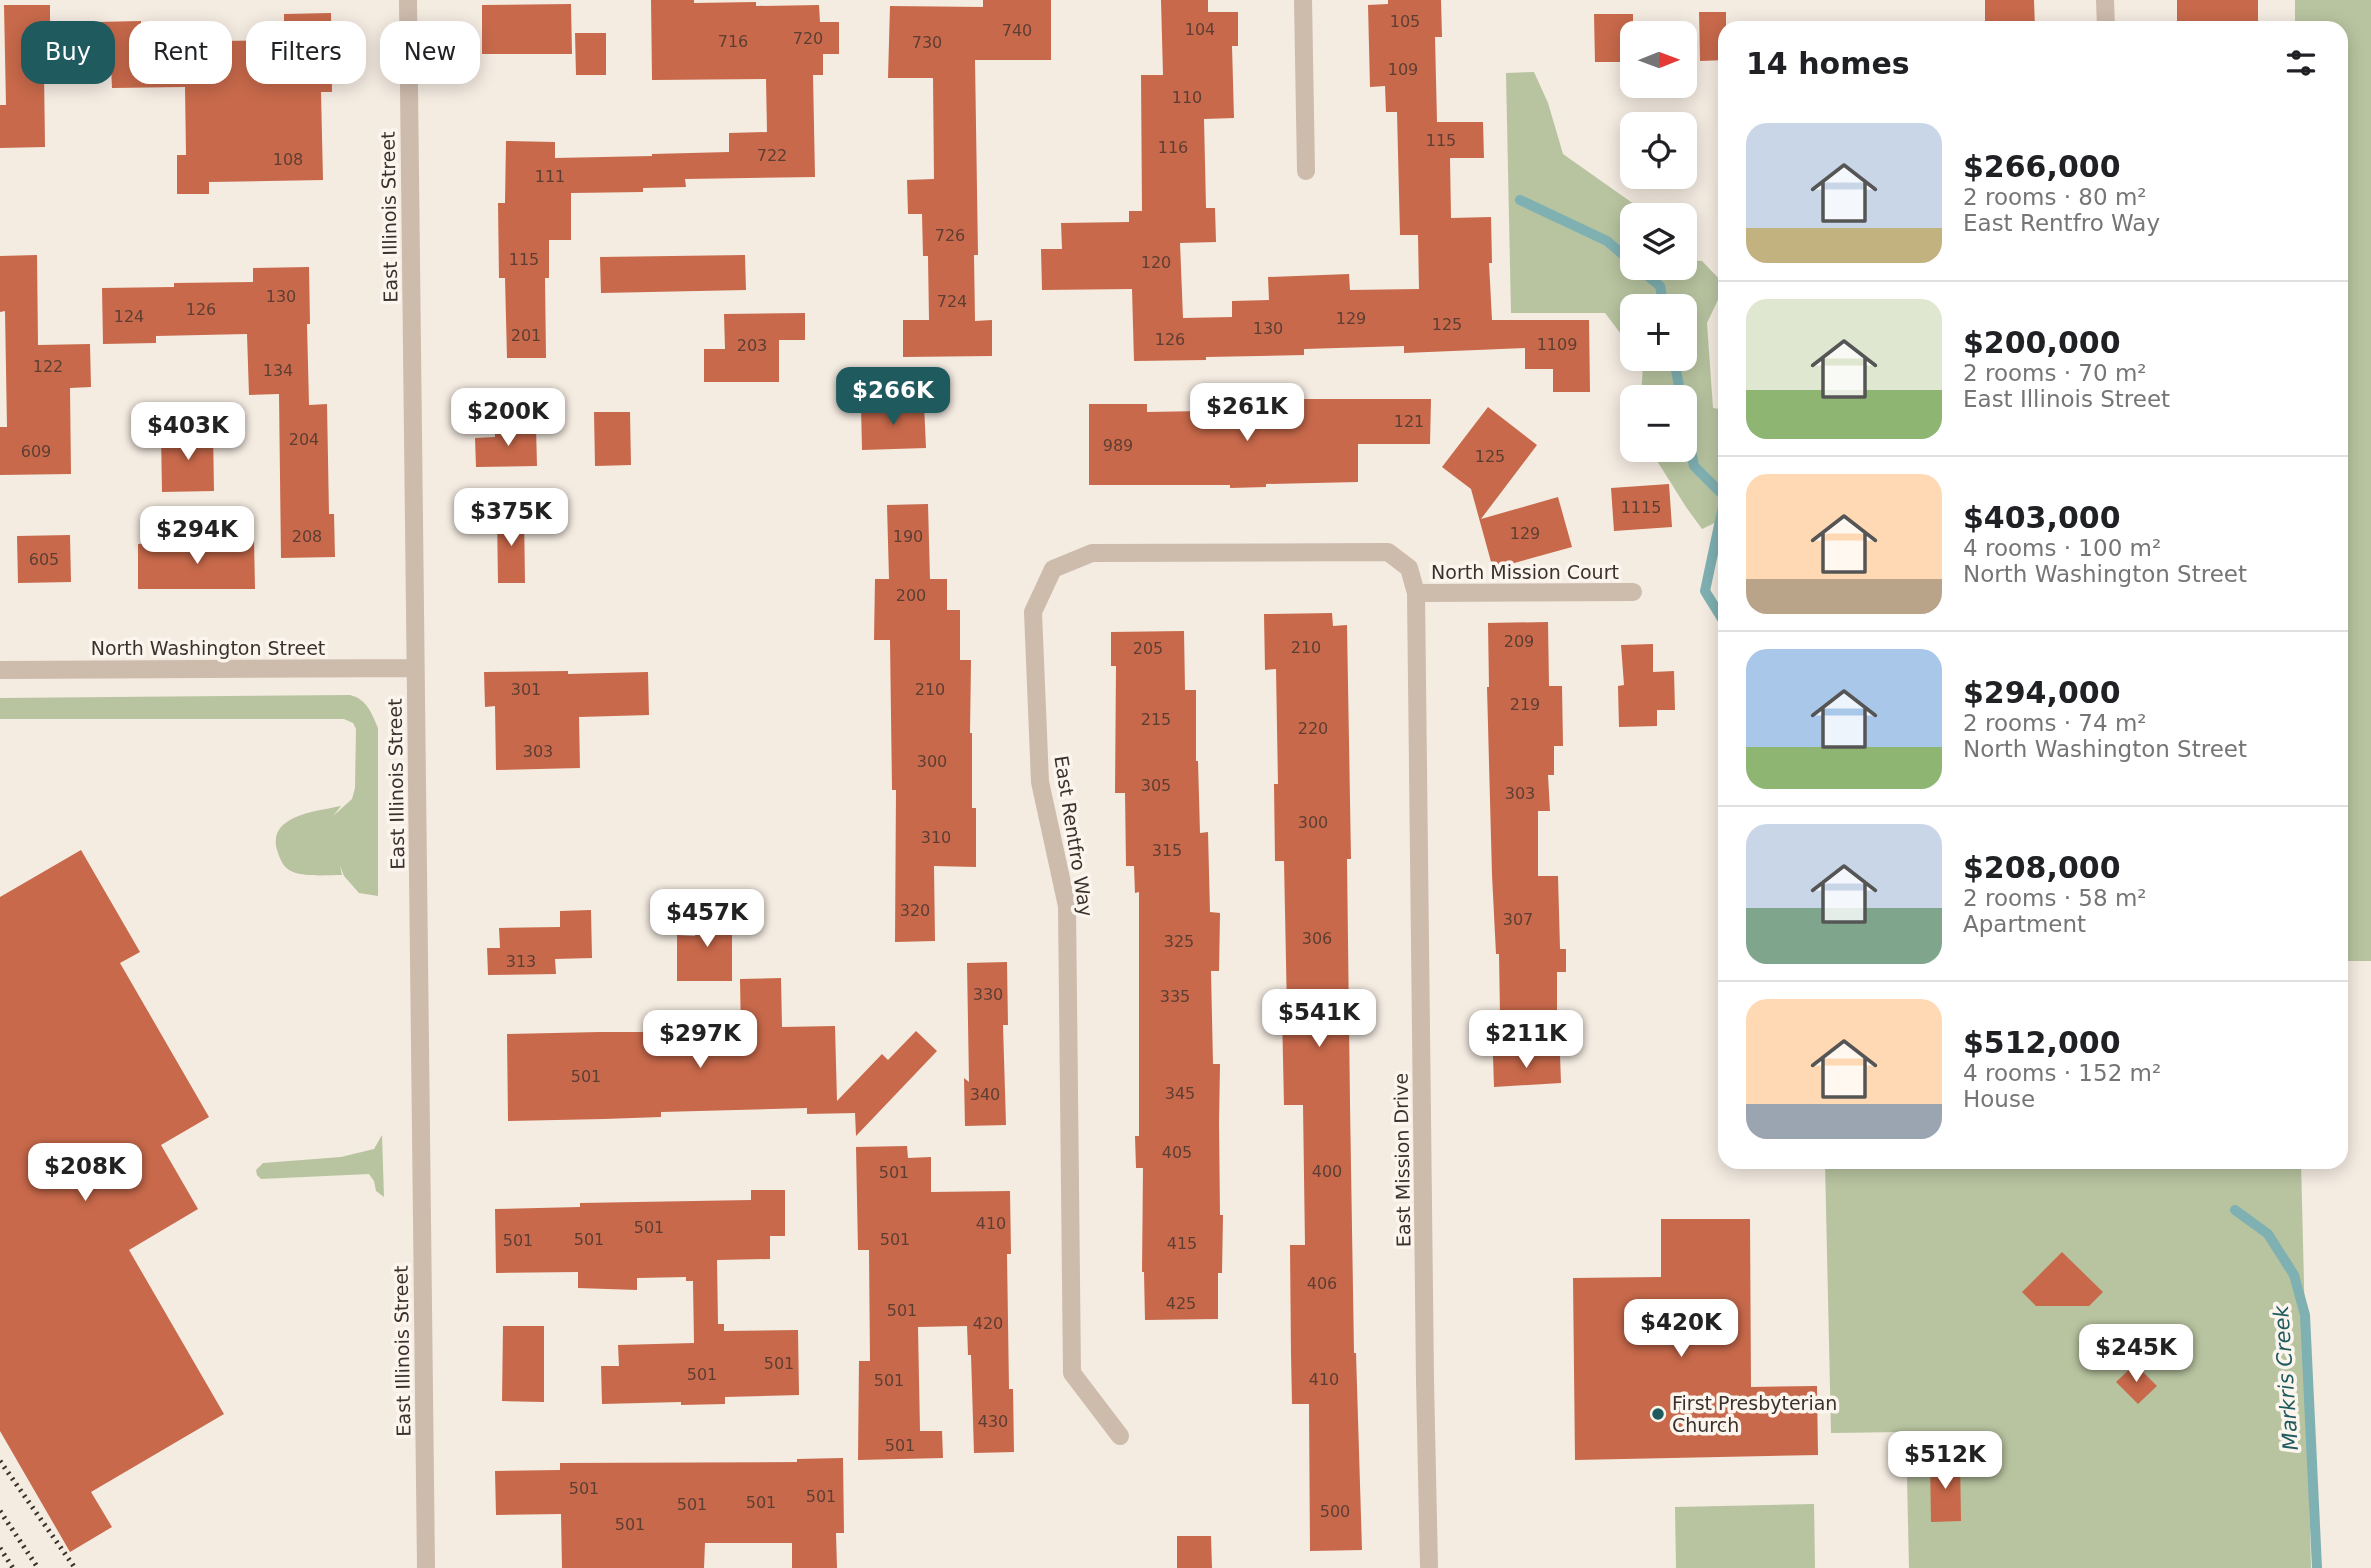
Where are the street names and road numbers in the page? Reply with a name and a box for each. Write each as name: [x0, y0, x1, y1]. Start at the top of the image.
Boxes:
street label: East Illinois Street: [377, 131, 401, 303]
street label: North Mission Court: [1431, 561, 1619, 583]
street label: North Washington Street: [91, 637, 325, 659]
street label: East Illinois Street: [384, 698, 408, 870]
street label: East Rentfro Way: [1050, 754, 1098, 918]
street label: East Mission Drive: [1389, 1073, 1415, 1247]
street label: East Illinois Street: [390, 1265, 414, 1437]

